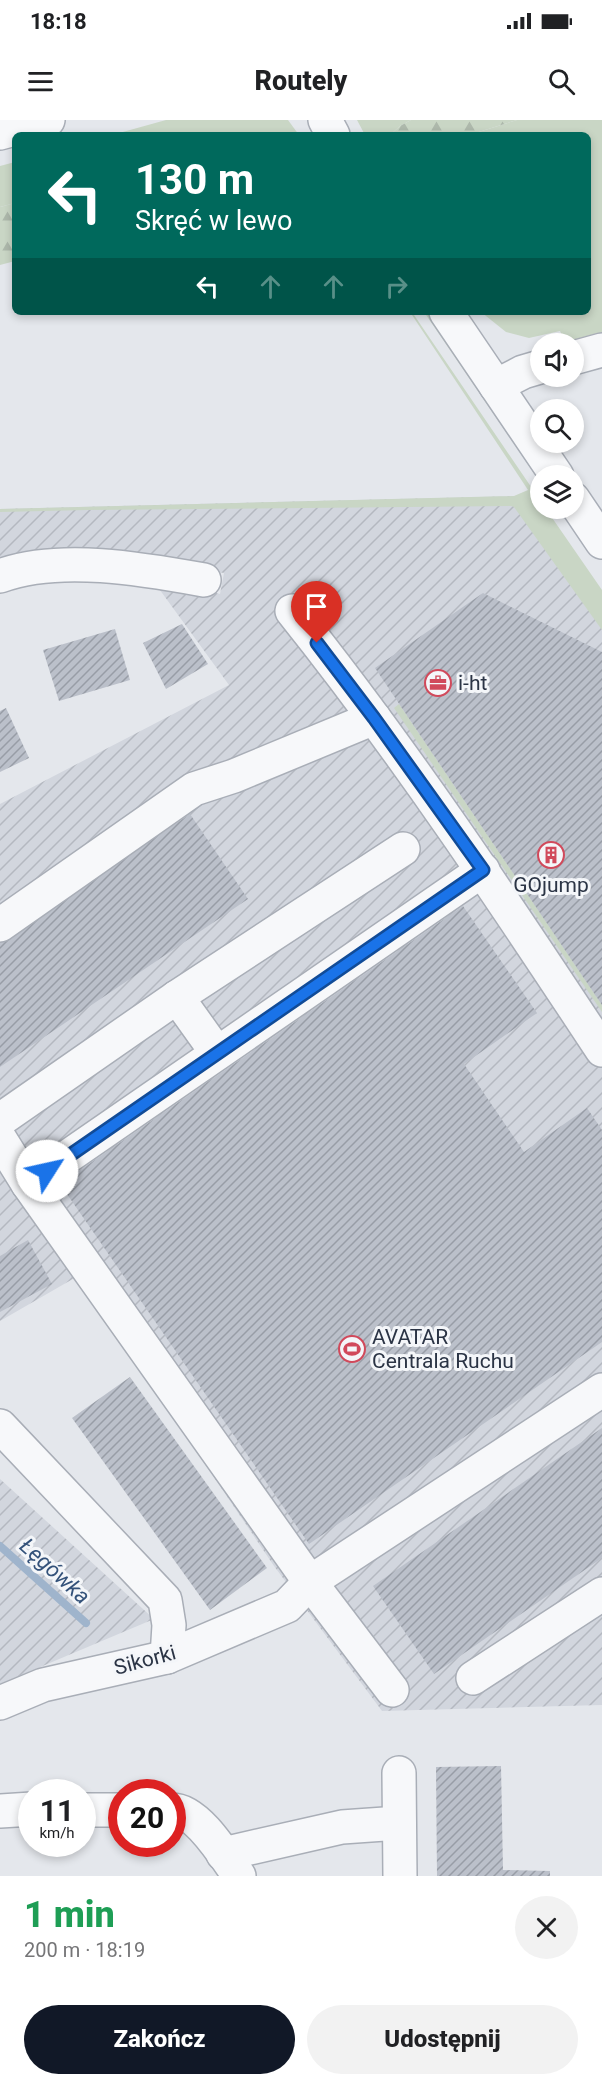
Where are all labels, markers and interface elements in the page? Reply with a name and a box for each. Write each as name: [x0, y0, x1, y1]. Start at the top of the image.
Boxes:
text: 18:18: [30, 9, 87, 34]
icon: menu: [24, 65, 57, 98]
text: Routely: [255, 65, 347, 97]
icon: search: [545, 65, 578, 98]
text: 130 m: [135, 155, 254, 204]
icon: left: [36, 156, 114, 234]
text: Skręć w lewo: [135, 205, 292, 237]
icon: left: [191, 270, 224, 303]
icon: ahead: [254, 270, 287, 303]
icon: ahead: [317, 270, 350, 303]
icon: right: [380, 270, 413, 303]
map controls: [530, 333, 584, 519]
button: sound: [530, 333, 584, 387]
button: search: [530, 399, 584, 453]
button: layers: [530, 465, 584, 519]
pin: [291, 581, 342, 643]
icon: arrive: [300, 590, 333, 623]
office icon: i-ht: [423, 668, 453, 698]
place label: i-ht: [458, 671, 487, 695]
building icon: GOjump: [536, 840, 566, 870]
place label: GOjump: [513, 873, 589, 897]
position arrow: [15, 1139, 79, 1203]
place label: AVATAR Centrala Ruchu: [372, 1325, 514, 1373]
sports icon: AVATAR Centrala Ruchu: [337, 1334, 367, 1364]
water label: Łęgówka: [15, 1533, 95, 1609]
street label: Sikorki: [111, 1640, 179, 1680]
speed limit sign: 20: [108, 1779, 186, 1857]
text: 11: [40, 1793, 74, 1828]
text: km/h: [39, 1824, 75, 1842]
text: 1 min: [24, 1894, 115, 1936]
button: close: [515, 1896, 578, 1959]
text: 200 m · 18:19: [24, 1938, 145, 1962]
button: Zakończ: [24, 2005, 295, 2074]
button: Udostępnij: [307, 2005, 578, 2074]

